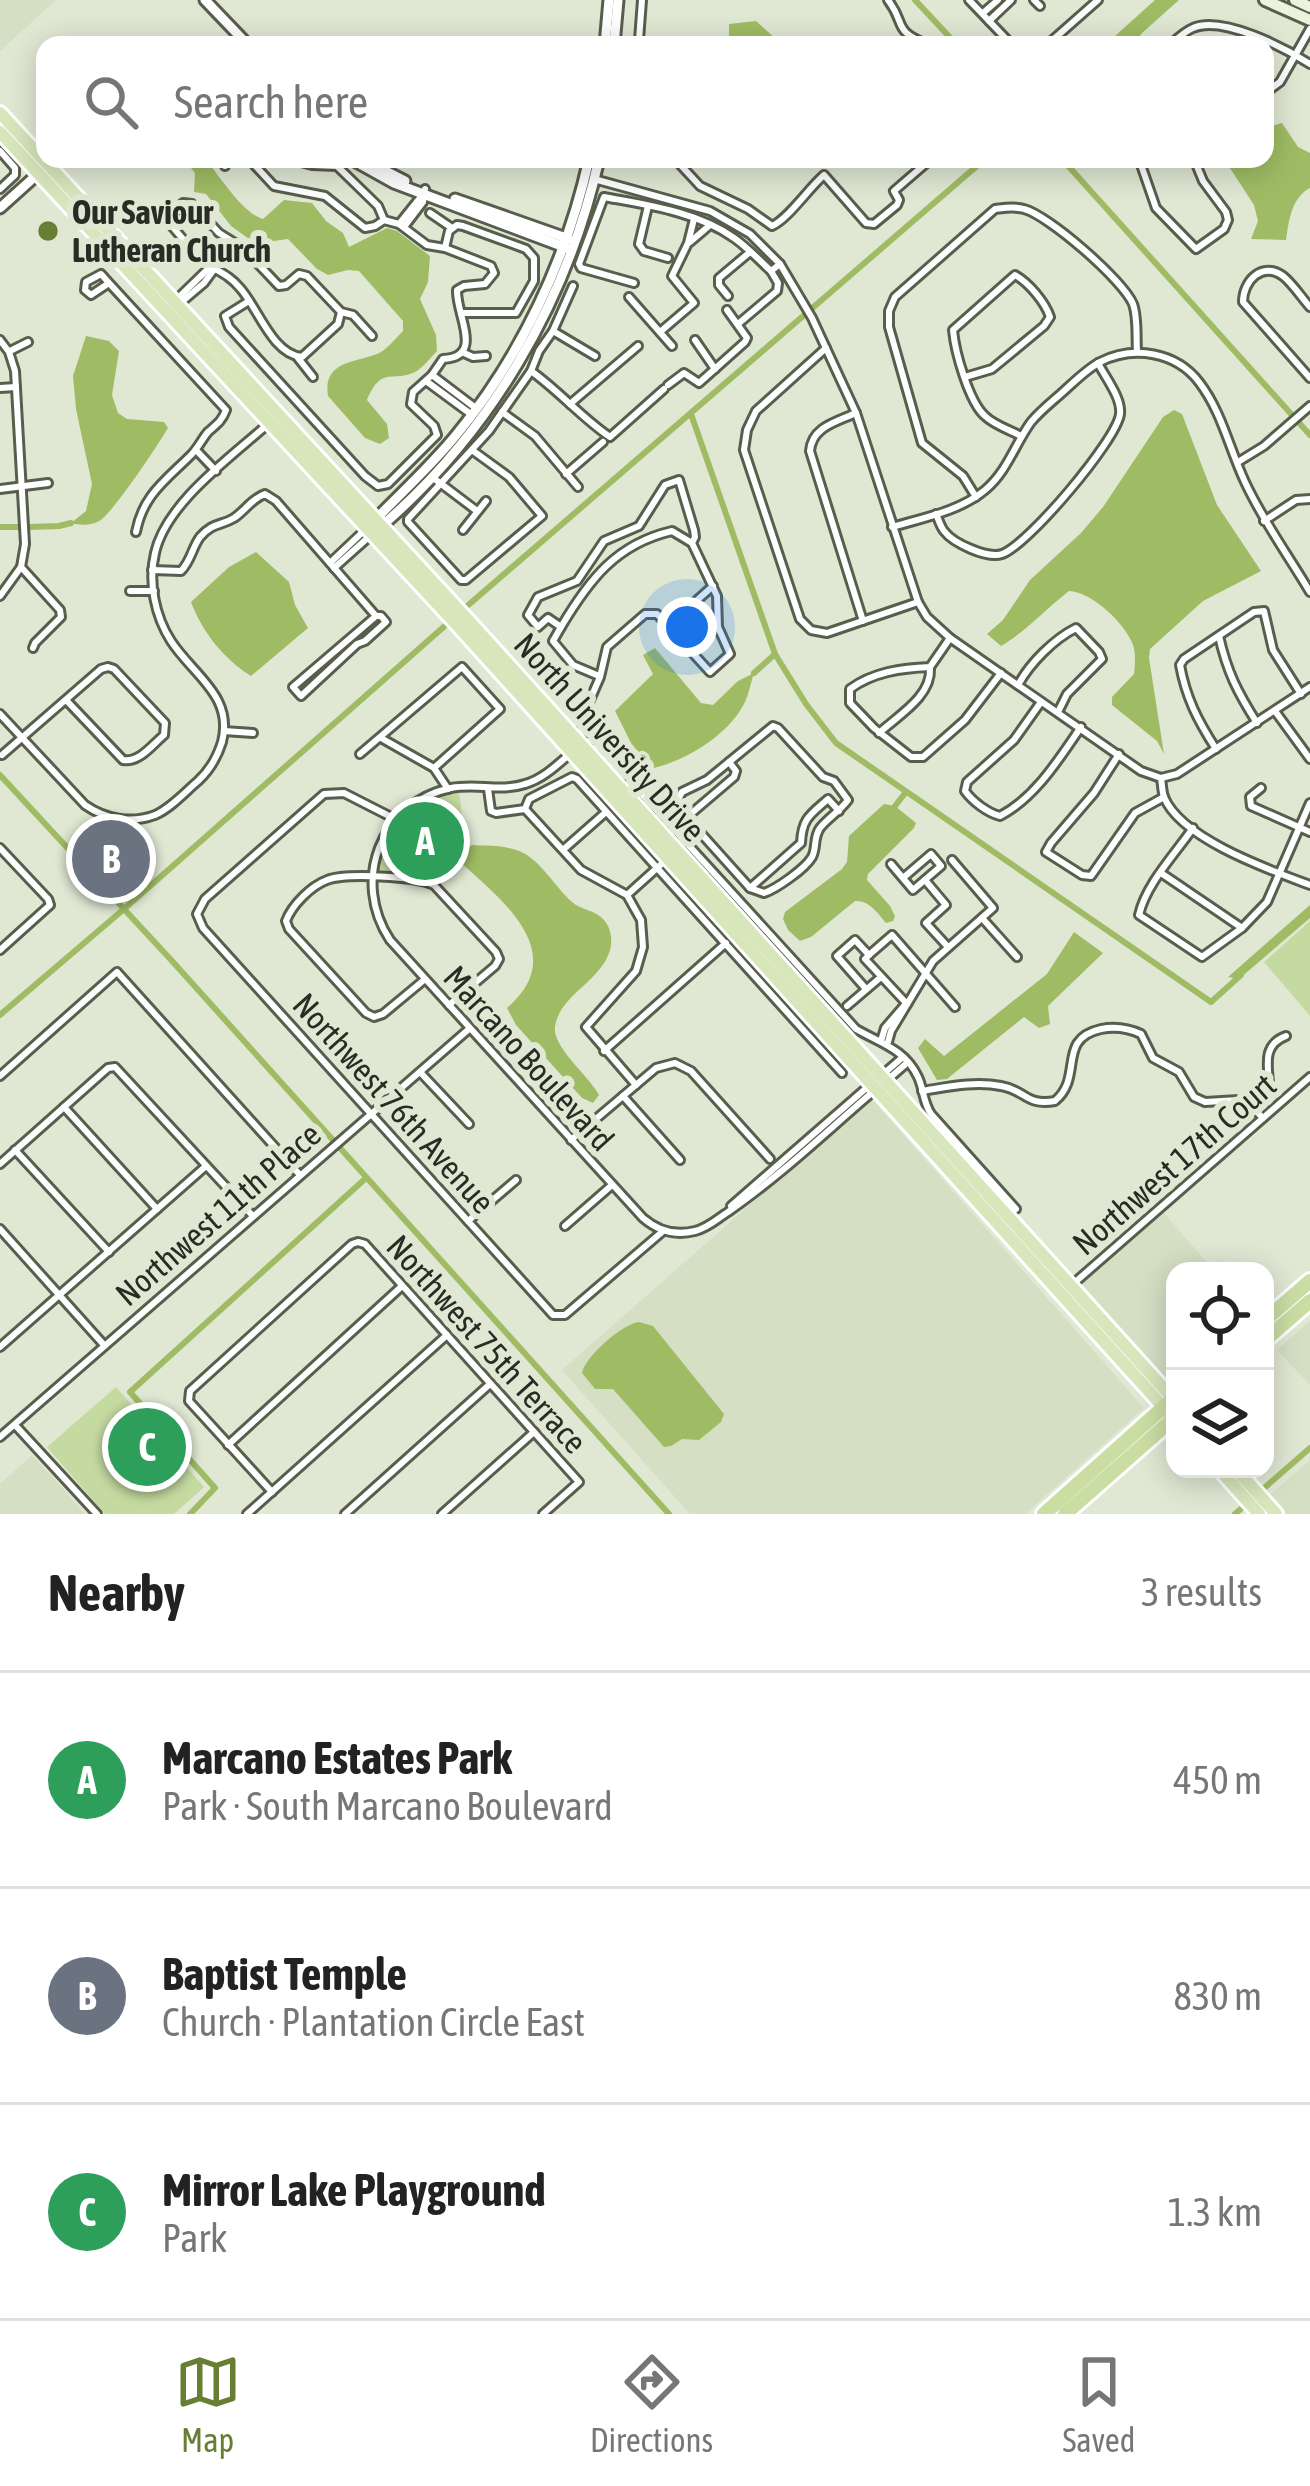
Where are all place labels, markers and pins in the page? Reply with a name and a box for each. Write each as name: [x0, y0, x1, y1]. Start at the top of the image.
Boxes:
place label: Our Saviour Lutheran Church: [72, 193, 271, 269]
marker: Our Saviour Lutheran Church: [35, 218, 61, 244]
pin: A: [386, 796, 464, 886]
pin: B: [72, 814, 150, 904]
pin: C: [108, 1402, 186, 1492]

